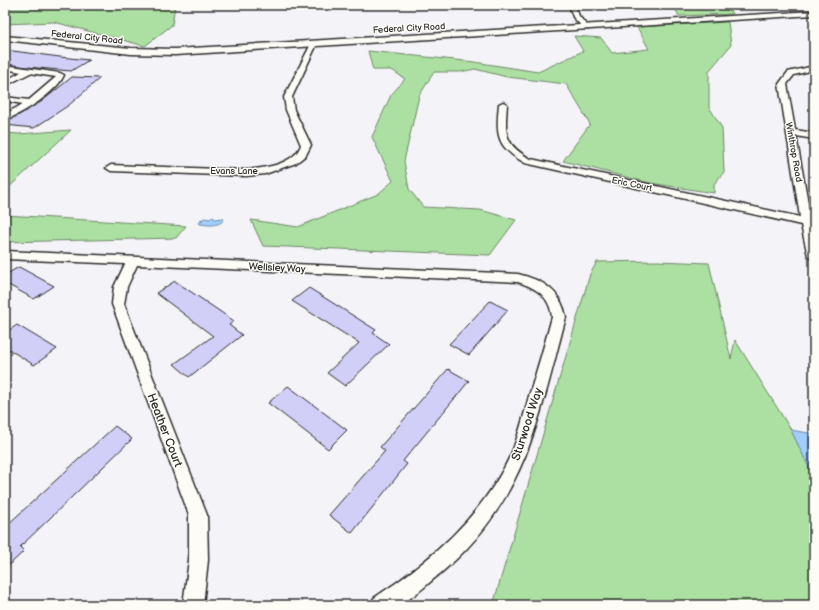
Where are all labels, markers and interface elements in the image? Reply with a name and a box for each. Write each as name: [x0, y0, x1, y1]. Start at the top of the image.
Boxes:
street label: Federal City Road: [373, 21, 445, 36]
street label: Federal City Road: [50, 28, 124, 47]
street label: Winthrop Road: [783, 121, 804, 183]
street label: Evans Lane: [210, 166, 258, 177]
street label: Eric Court: [611, 175, 653, 194]
street label: Wellsley Way: [248, 261, 306, 276]
street label: Sturwood Way: [509, 385, 546, 462]
street label: Heather Court: [144, 391, 186, 469]

